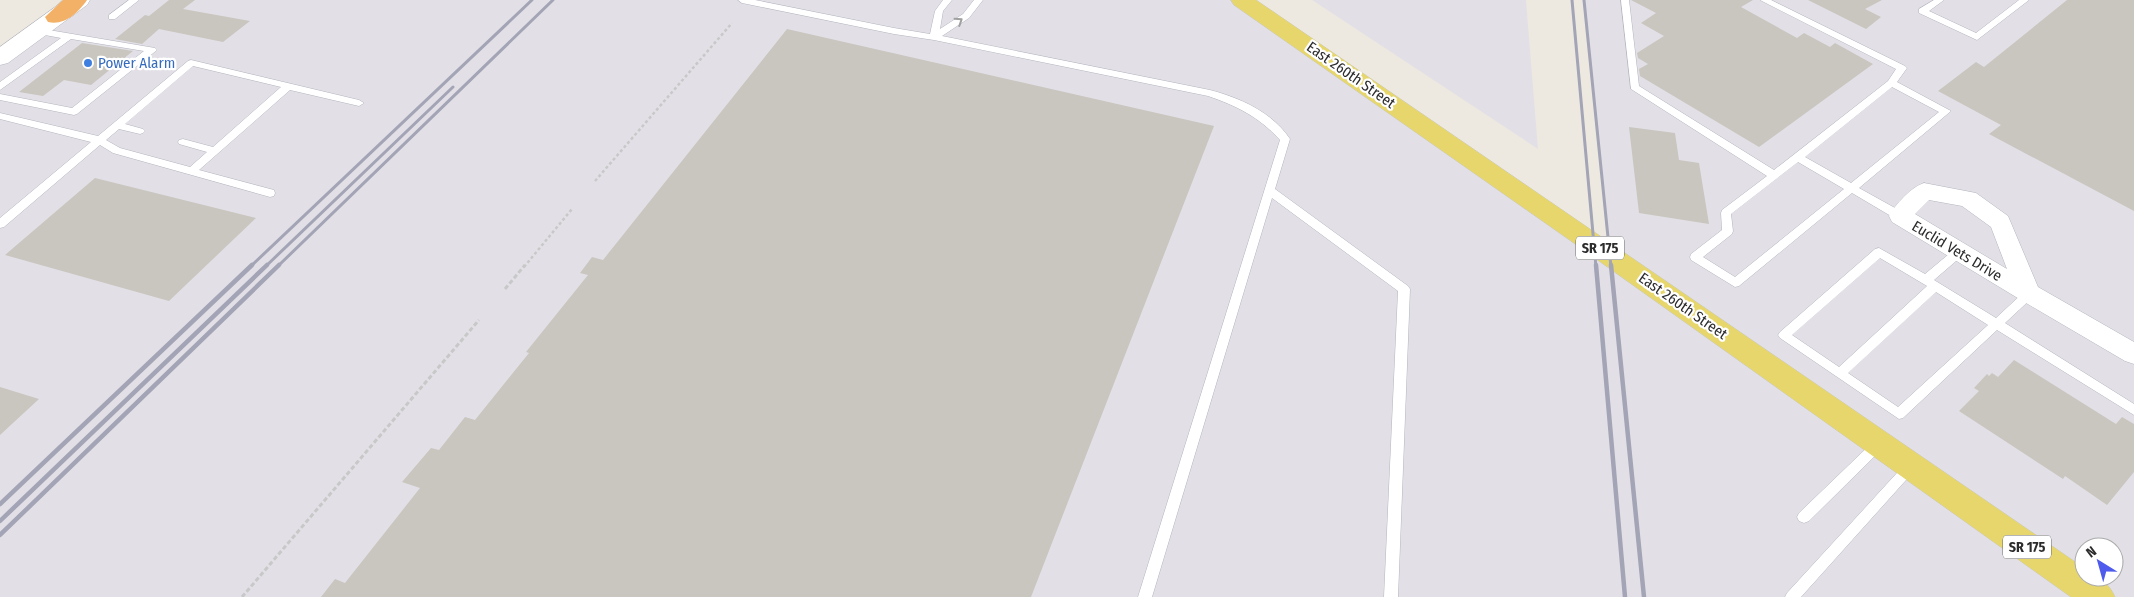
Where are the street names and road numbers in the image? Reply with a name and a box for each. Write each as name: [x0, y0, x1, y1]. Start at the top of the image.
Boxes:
street label: East 260th Street: [1303, 38, 1399, 112]
street label: Euclid Vets Drive: [1909, 217, 2005, 285]
road number: SR 175: [1576, 237, 1624, 260]
street label: East 260th Street: [1635, 269, 1731, 343]
road number: SR 175: [2003, 536, 2051, 558]

